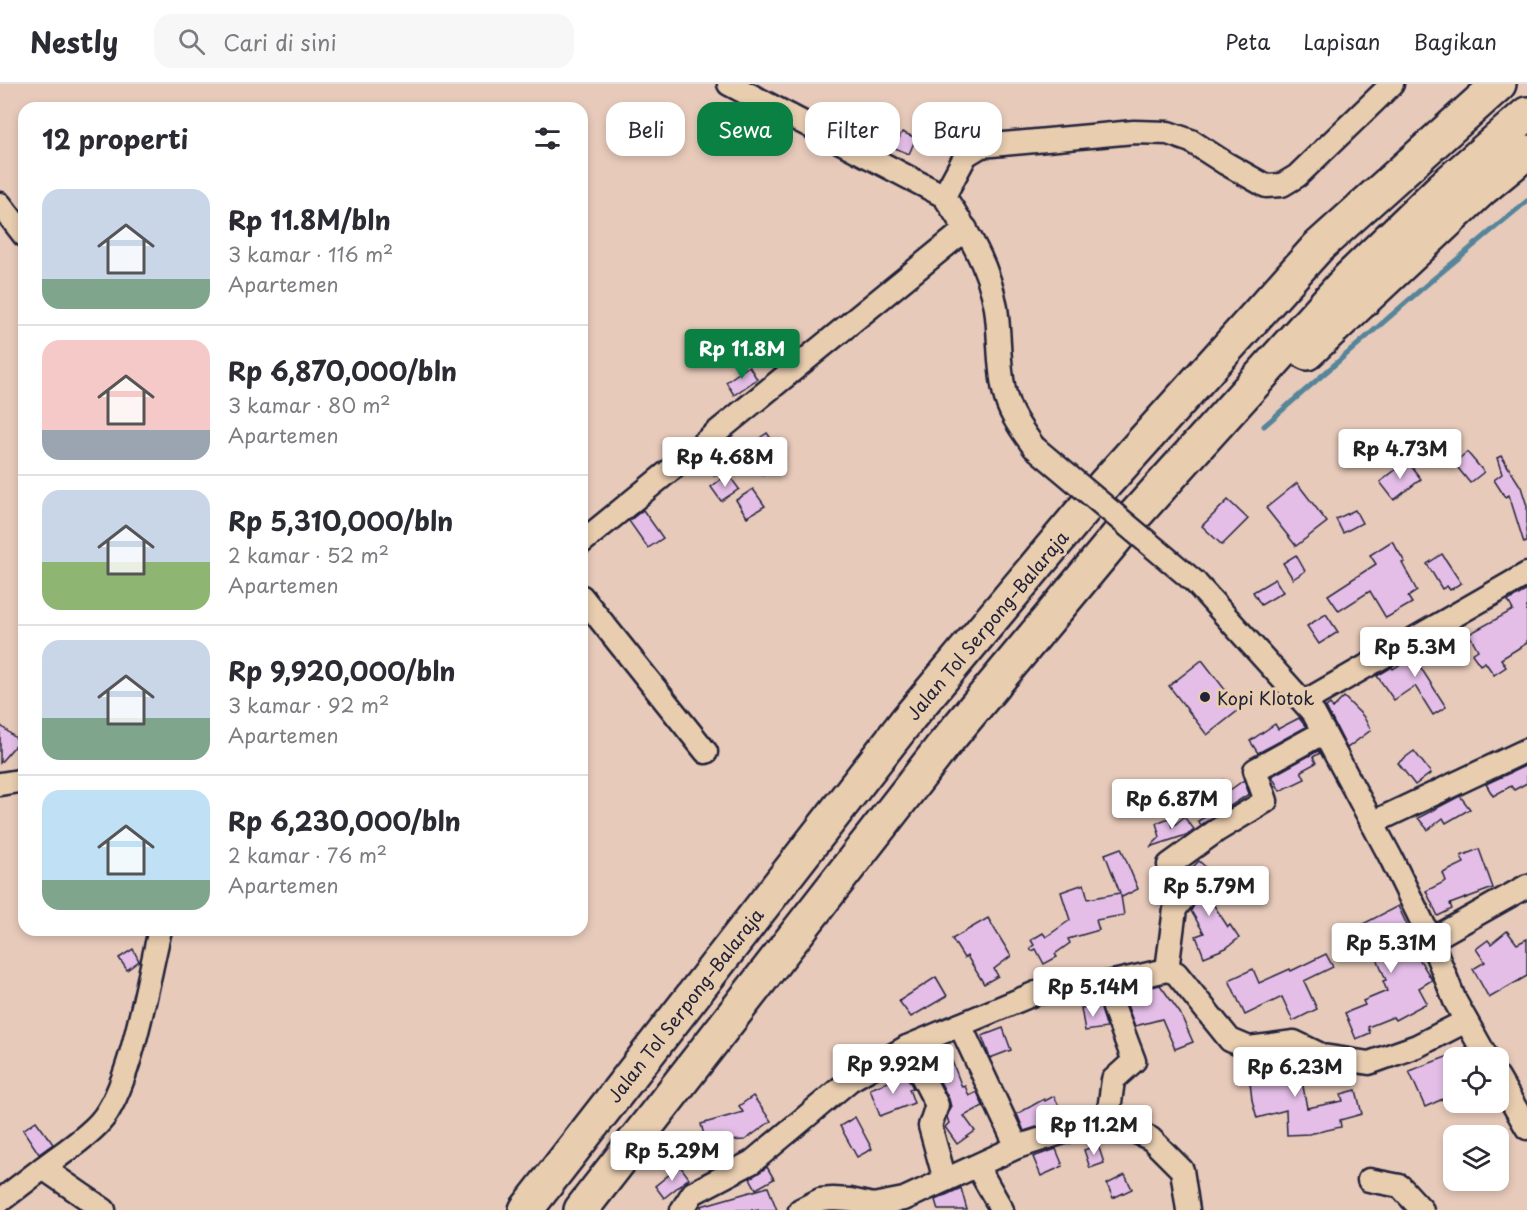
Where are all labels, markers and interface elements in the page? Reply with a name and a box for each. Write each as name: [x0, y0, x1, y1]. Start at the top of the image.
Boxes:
search box: [154, 14, 574, 68]
text: Nestly: [30, 20, 118, 63]
icon: search: [175, 25, 208, 58]
text: Cari di sini: [223, 25, 337, 58]
text: Peta: [1225, 25, 1270, 57]
text: Lapisan: [1303, 25, 1381, 57]
text: Bagikan: [1414, 25, 1497, 57]
chip: Beli: [606, 102, 685, 156]
chip: Sewa: [697, 102, 793, 156]
chip: Filter: [805, 102, 900, 156]
chip: Baru: [912, 102, 1002, 156]
text: 12 properti: [42, 119, 188, 158]
icon: filters: [531, 122, 564, 155]
text: Rp 11.8M/bln: [228, 200, 391, 239]
icon: home: [90, 213, 162, 285]
text: 3 kamar · 116 m²: [228, 239, 393, 269]
text: Apartemen: [228, 269, 339, 299]
pin: Rp 11.8M: [680, 329, 804, 380]
text: Rp 11.8M: [699, 333, 785, 363]
text: Rp 6,870,000/bln: [228, 351, 457, 390]
icon: home: [90, 364, 162, 436]
text: 3 kamar · 80 m²: [228, 390, 391, 420]
text: Apartemen: [228, 420, 339, 450]
pin: Rp 4.73M: [1338, 429, 1462, 480]
text: Rp 4.73M: [1352, 433, 1448, 463]
pin: Rp 4.68M: [663, 437, 787, 488]
text: Rp 4.68M: [676, 441, 774, 471]
text: Rp 5,310,000/bln: [228, 501, 453, 540]
icon: home: [90, 514, 162, 586]
street label: Jalan Tol Serpong–Balaraja: [900, 524, 1075, 726]
text: 2 kamar · 52 m²: [228, 540, 389, 570]
text: Apartemen: [228, 570, 339, 600]
pin: Rp 5.3M: [1360, 627, 1470, 678]
text: Rp 5.3M: [1374, 631, 1456, 661]
text: Rp 9,920,000/bln: [228, 651, 456, 690]
icon: home: [90, 664, 162, 736]
place label: Kopi Klotok: [1217, 684, 1315, 711]
text: 3 kamar · 92 m²: [228, 690, 389, 720]
marker: Kopi Klotok: [1198, 690, 1212, 704]
text: Apartemen: [228, 720, 339, 750]
pin: Rp 6.87M: [1110, 779, 1234, 830]
text: Rp 6.87M: [1126, 783, 1218, 813]
text: Rp 6,230,000/bln: [228, 801, 461, 840]
icon: home: [90, 814, 162, 886]
text: 2 kamar · 76 m²: [228, 840, 387, 870]
pin: Rp 5.79M: [1147, 866, 1271, 917]
text: Apartemen: [228, 870, 339, 900]
text: Rp 5.79M: [1163, 870, 1255, 900]
street label: Jalan Tol Serpong–Balaraja: [600, 902, 770, 1108]
pin: Rp 5.31M: [1329, 923, 1453, 974]
text: Rp 5.31M: [1346, 927, 1436, 957]
pin: Rp 5.14M: [1031, 967, 1155, 1018]
text: Rp 5.14M: [1047, 971, 1139, 1001]
pin: Rp 9.92M: [831, 1044, 955, 1095]
pin: Rp 6.23M: [1233, 1047, 1357, 1098]
map controls: [1443, 1047, 1509, 1191]
button: locate: [1443, 1047, 1509, 1113]
text: Rp 9.92M: [847, 1048, 939, 1078]
text: Rp 6.23M: [1247, 1051, 1343, 1081]
pin: Rp 11.2M: [1032, 1105, 1156, 1156]
text: Rp 11.2M: [1050, 1109, 1138, 1139]
button: layers: [1443, 1125, 1509, 1191]
pin: Rp 5.29M: [610, 1131, 734, 1182]
text: Rp 5.29M: [625, 1135, 719, 1165]

